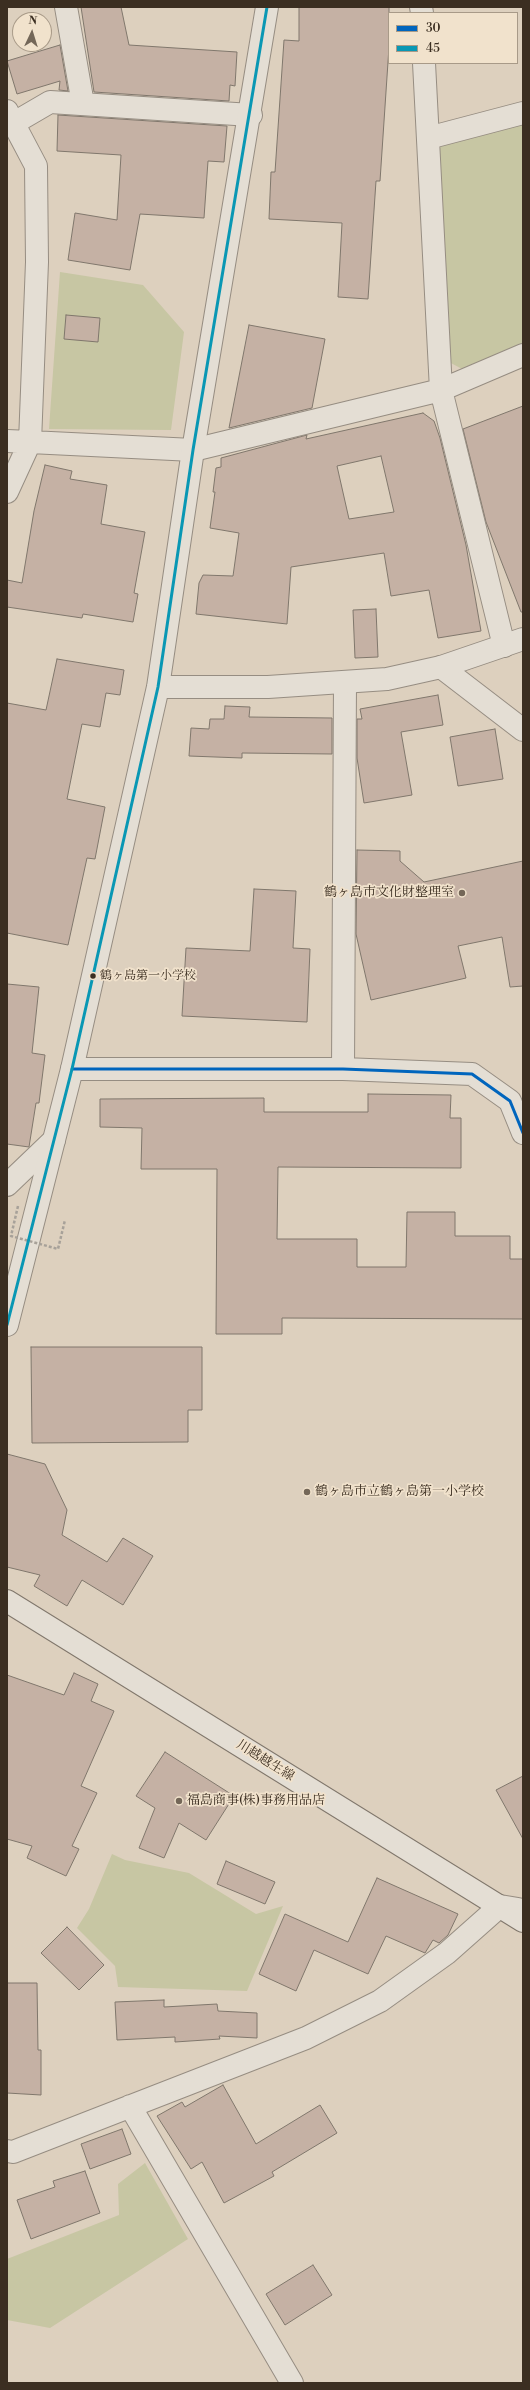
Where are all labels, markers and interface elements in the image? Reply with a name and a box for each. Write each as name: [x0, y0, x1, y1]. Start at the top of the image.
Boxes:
north arrow: [12, 12, 52, 52]
legend: [388, 12, 518, 64]
text: N: [28, 14, 38, 28]
text: 30: [426, 21, 441, 36]
text: 45: [426, 41, 440, 56]
place label: 鶴ヶ島市文化財整理室: [324, 885, 454, 901]
marker: 鶴ヶ島市文化財整理室: [457, 888, 467, 898]
place label: 鶴ヶ島第一小学校: [100, 969, 196, 983]
marker: 鶴ヶ島第一小学校: [88, 971, 98, 981]
place label: 鶴ヶ島市立鶴ヶ島第一小学校: [315, 1484, 484, 1500]
marker: 鶴ヶ島市立鶴ヶ島第一小学校: [302, 1487, 312, 1497]
street label: 川越越生線: [233, 1737, 297, 1785]
place label: 福島商事(株)事務用品店: [187, 1793, 325, 1809]
marker: 福島商事(株)事務用品店: [174, 1796, 184, 1806]

